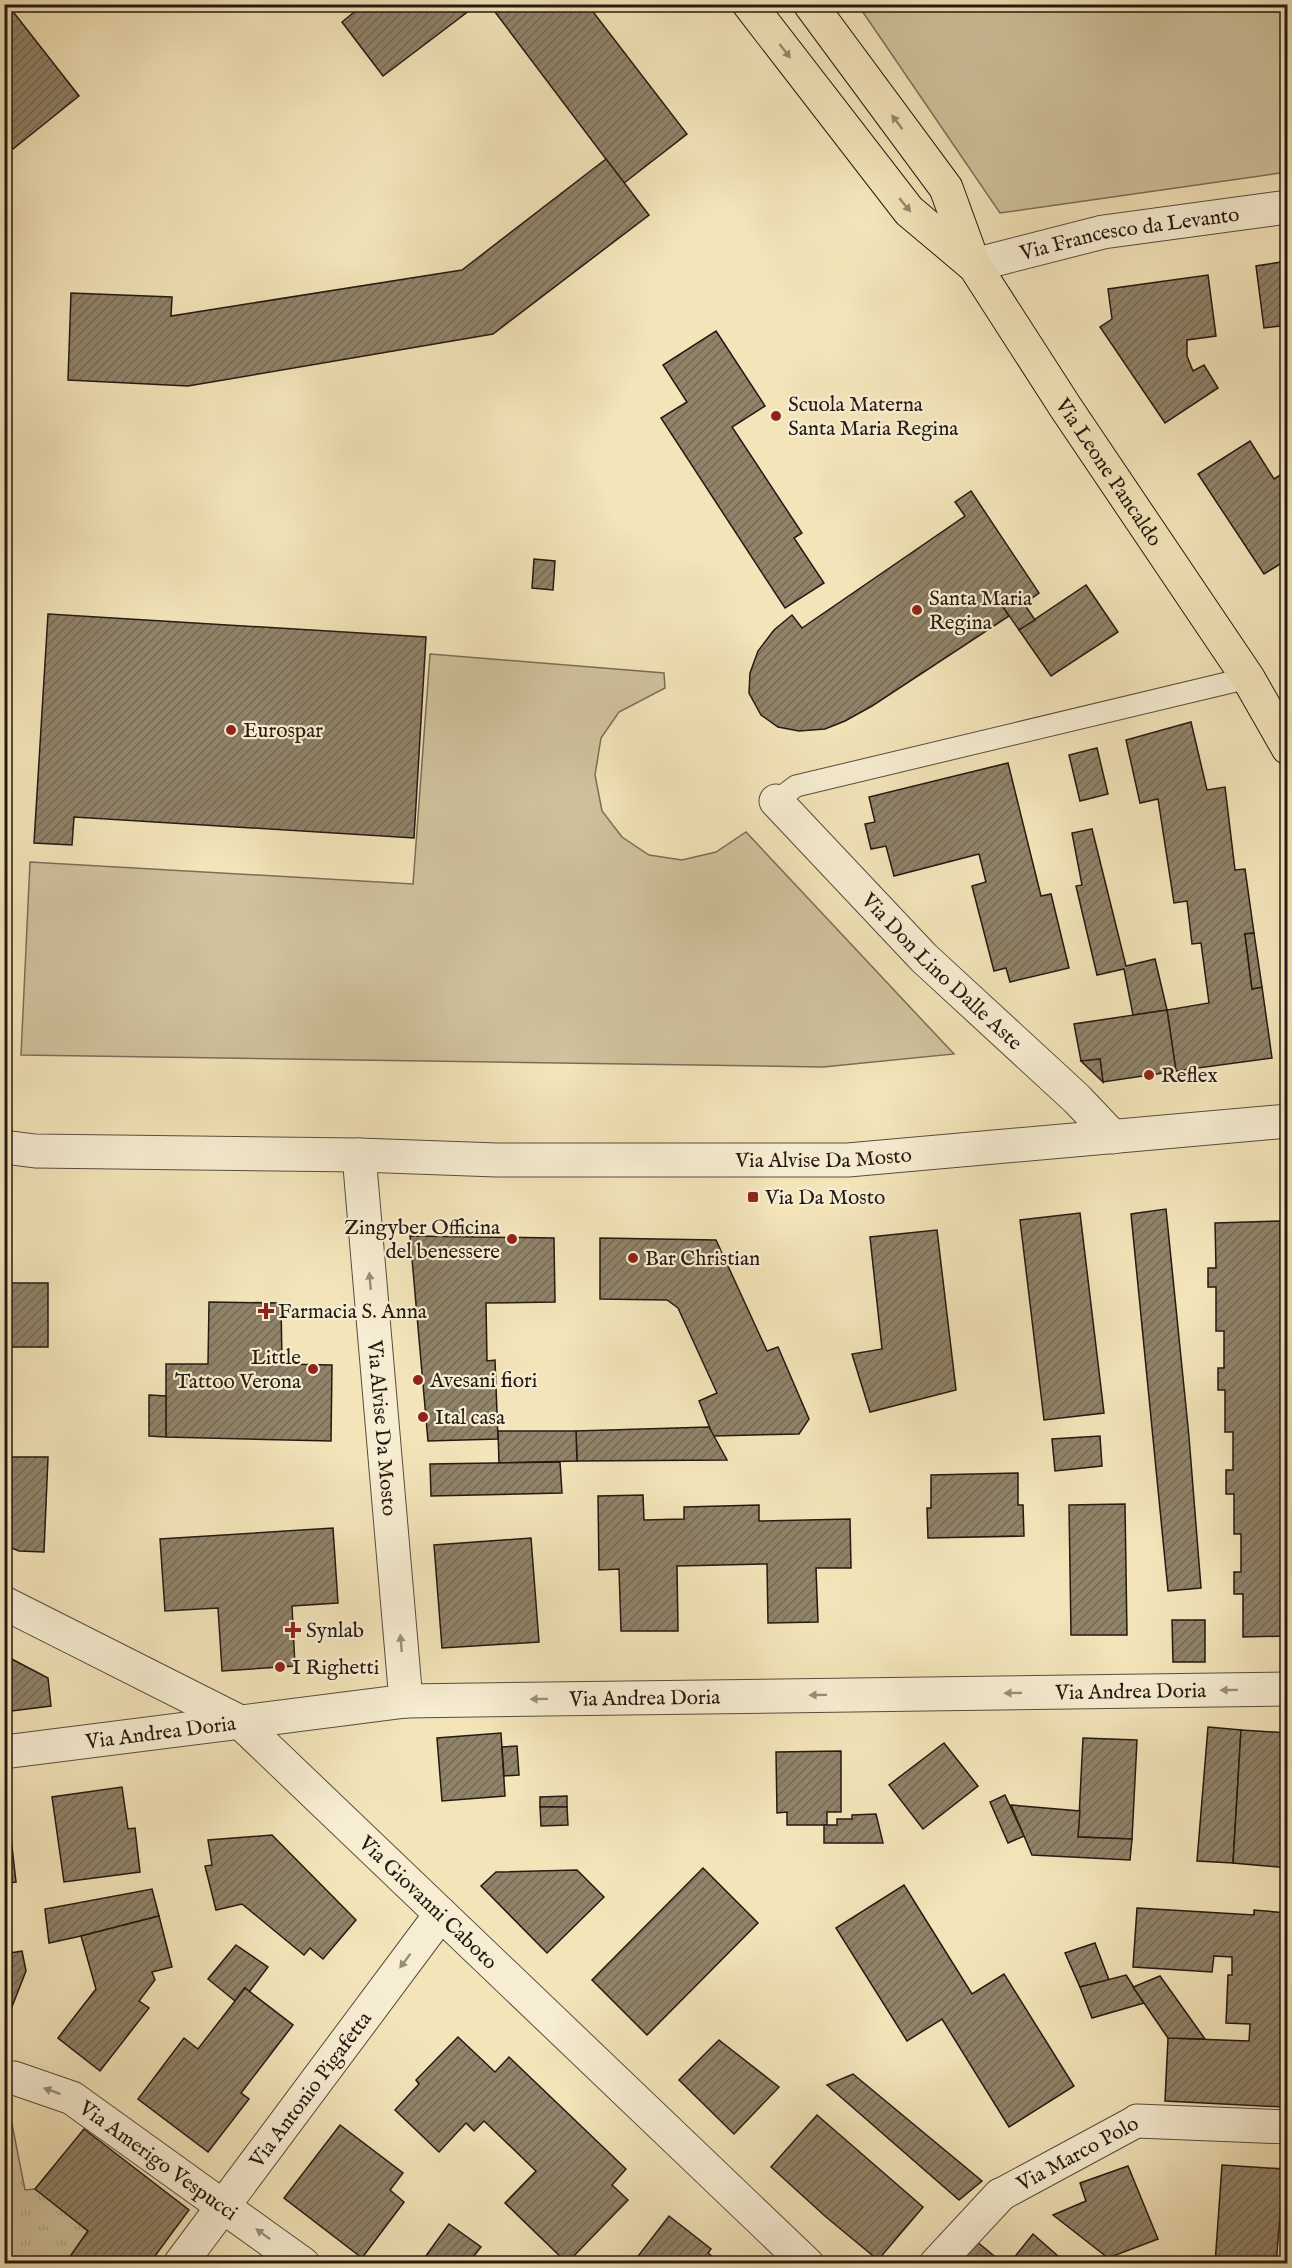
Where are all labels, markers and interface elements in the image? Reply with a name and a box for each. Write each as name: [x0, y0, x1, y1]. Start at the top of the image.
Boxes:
one-way arrow: [778, 43, 791, 59]
one-way arrow: [892, 115, 904, 130]
one-way arrow: [898, 197, 910, 212]
street label: Via Francesco da Levanto: [1016, 202, 1241, 268]
place label: Scuola Materna Santa Maria Regina: [788, 392, 959, 443]
street label: Via Leone Pancaldo: [1048, 393, 1167, 552]
marker: Scuola Materna Santa Maria Regina: [769, 409, 783, 423]
place label: Santa Maria Regina: [929, 586, 1033, 637]
marker: Santa Maria Regina: [910, 603, 924, 617]
place label: Eurospar: [243, 718, 323, 745]
marker: Eurospar: [224, 723, 238, 737]
street label: Via Don Lino Dalle Aste: [854, 887, 1028, 1057]
place label: Reflex: [1161, 1063, 1218, 1090]
marker: Reflex: [1142, 1068, 1156, 1082]
street label: Via Alvise Da Mosto: [734, 1142, 913, 1175]
place label: Via Da Mosto: [764, 1185, 885, 1212]
marker: Via Da Mosto: [746, 1190, 760, 1204]
place label: Zingyber Officina del benessere: [344, 1215, 501, 1266]
marker: Zingyber Officina del benessere: [505, 1232, 519, 1246]
place label: Bar Christian: [645, 1246, 760, 1273]
marker: Bar Christian: [626, 1251, 640, 1265]
one-way arrow: [365, 1271, 375, 1290]
place label: Farmacia S. Anna: [278, 1299, 428, 1326]
marker: Farmacia S. Anna: [259, 1304, 273, 1318]
street label: Via Alvise Da Mosto: [360, 1338, 402, 1517]
place label: Little Tattoo Verona: [175, 1345, 302, 1396]
marker: Little Tattoo Verona: [306, 1362, 320, 1376]
place label: Avesani fiori: [429, 1368, 537, 1395]
marker: Avesani fiori: [411, 1373, 425, 1387]
place label: Ital casa: [435, 1405, 506, 1432]
marker: Ital casa: [416, 1410, 430, 1424]
place label: Synlab: [306, 1618, 364, 1645]
marker: Synlab: [284, 1621, 302, 1639]
one-way arrow: [396, 1633, 406, 1652]
place label: I Righetti: [292, 1655, 379, 1682]
marker: I Righetti: [273, 1660, 287, 1674]
street label: Via Andrea Doria: [1054, 1678, 1207, 1707]
street label: Via Andrea Doria: [568, 1685, 721, 1714]
one-way arrow: [1220, 1685, 1239, 1695]
one-way arrow: [1004, 1688, 1023, 1697]
one-way arrow: [809, 1690, 828, 1700]
one-way arrow: [530, 1694, 549, 1704]
street label: Via Andrea Doria: [83, 1711, 239, 1757]
street label: Via Giovanni Caboto: [351, 1830, 503, 1976]
one-way arrow: [399, 1953, 412, 1969]
street label: Via Antonio Pigafetta: [244, 2006, 379, 2175]
one-way arrow: [43, 2086, 61, 2096]
street label: Via Amerigo Vespucci: [72, 2095, 242, 2228]
street label: Via Marco Polo: [1012, 2111, 1144, 2199]
one-way arrow: [255, 2228, 271, 2240]

